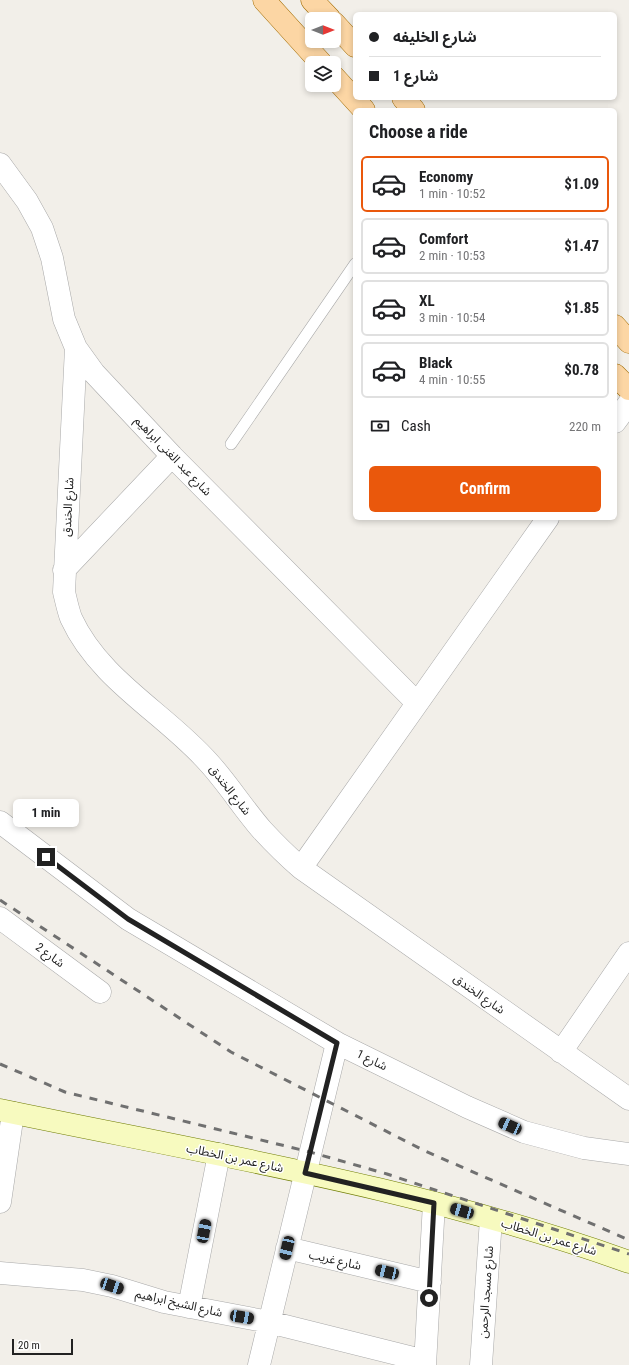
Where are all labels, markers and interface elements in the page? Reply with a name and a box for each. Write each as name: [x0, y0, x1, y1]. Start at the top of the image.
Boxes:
north arrow: [305, 12, 341, 48]
map controls: [305, 12, 341, 92]
text: شارع الخليفه: [393, 28, 477, 46]
button: layers: [305, 56, 341, 92]
text: شارع 1: [393, 67, 439, 85]
text: Choose a ride: [369, 121, 468, 142]
icon: car: [371, 166, 407, 202]
text: Economy: [419, 168, 473, 186]
text: $1.09: [564, 175, 599, 193]
text: 1 min · 10:52: [419, 186, 485, 201]
icon: car: [371, 228, 407, 264]
text: Comfort: [419, 230, 468, 248]
text: $1.47: [564, 237, 599, 255]
text: 2 min · 10:53: [419, 248, 485, 263]
icon: car: [371, 290, 407, 326]
text: XL: [419, 292, 435, 310]
text: $1.85: [564, 299, 599, 317]
text: 3 min · 10:54: [419, 310, 485, 325]
icon: car: [371, 352, 407, 388]
text: Black: [419, 354, 452, 372]
text: $0.78: [564, 361, 599, 379]
text: 4 min · 10:55: [419, 372, 485, 387]
street label: شارع عبد الغنى ابراهيم: [130, 413, 214, 500]
icon: cash: [369, 415, 391, 437]
text: Cash: [401, 417, 431, 435]
text: 220 m: [569, 419, 601, 434]
button: Confirm: [369, 466, 601, 512]
street label: شارع الخندق: [59, 477, 79, 537]
street label: شارع الخندق: [205, 762, 254, 819]
callout: 1 min: [13, 799, 79, 827]
text: 1 min: [32, 805, 60, 820]
route end: [37, 848, 55, 866]
street label: شارع 2: [32, 940, 67, 972]
street label: شارع الخندق: [449, 971, 507, 1018]
street label: شارع 1: [354, 1047, 389, 1075]
car: [497, 1116, 523, 1136]
street label: شارع عمر بن الخطاب: [185, 1141, 285, 1177]
car: [449, 1202, 475, 1220]
street label: شارع عمر بن الخطاب: [499, 1216, 598, 1260]
car: [196, 1218, 212, 1244]
car: [278, 1235, 296, 1261]
street label: شارع مسجد الرحمن: [476, 1245, 498, 1339]
street label: شارع غريب: [307, 1247, 363, 1275]
car: [374, 1263, 400, 1281]
car: [99, 1276, 125, 1296]
street label: شارع الشيخ ابراهيم: [134, 1286, 224, 1322]
route start: [420, 1289, 438, 1307]
car: [229, 1309, 255, 1325]
scale bar: [12, 1337, 73, 1356]
text: 20 m: [18, 1339, 40, 1352]

